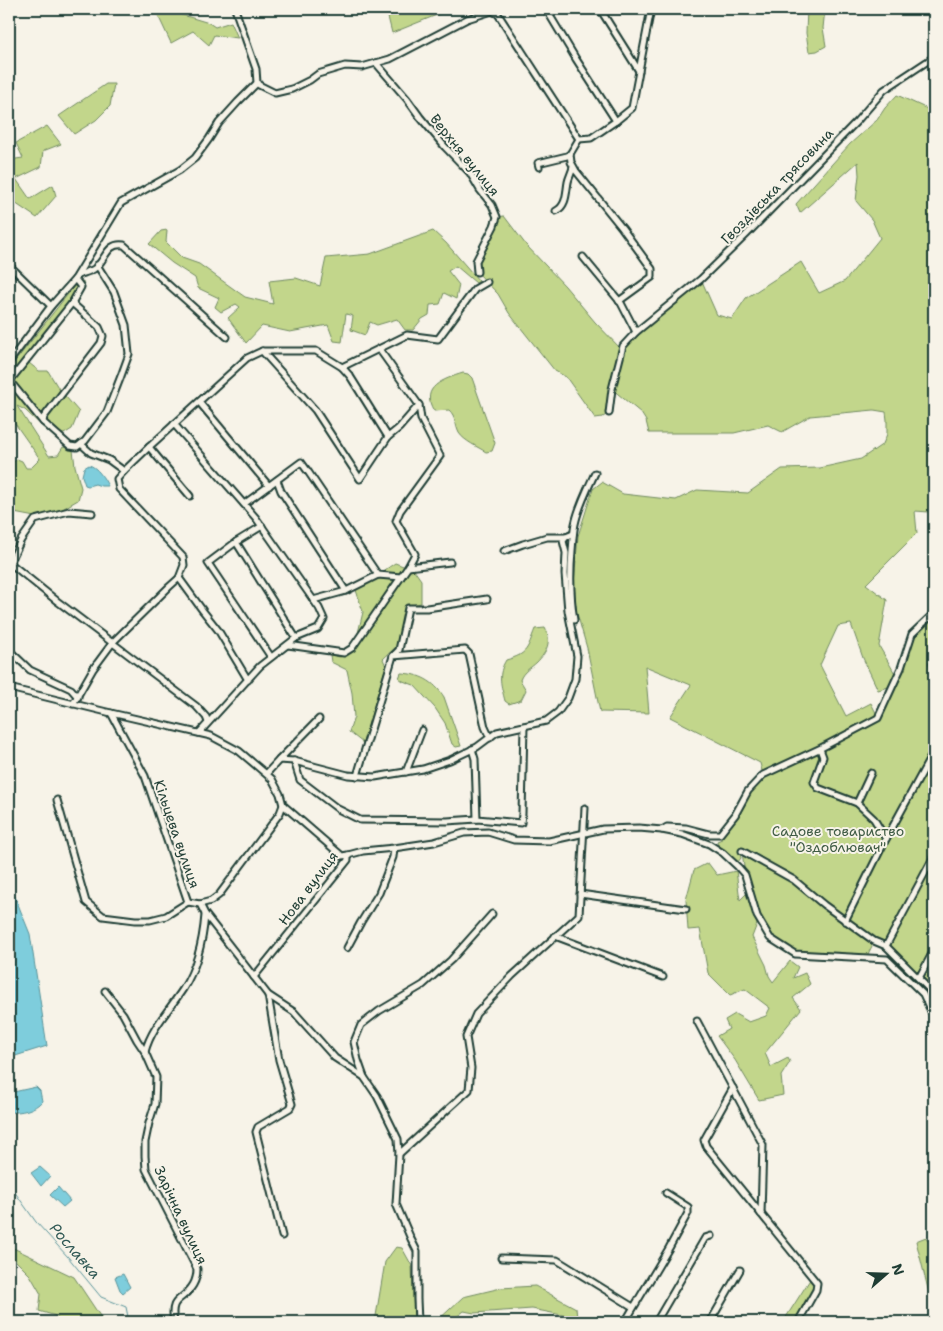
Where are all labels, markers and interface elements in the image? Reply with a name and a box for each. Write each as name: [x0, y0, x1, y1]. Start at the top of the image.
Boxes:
street label: Верхня вулиця: [426, 110, 504, 200]
street label: Гвоздівська трясовина: [717, 124, 837, 248]
street label: Кільцева вулиця: [150, 777, 204, 891]
park label: Садове товариство "Оздоблювач": [772, 822, 904, 856]
street label: Нова вулиця: [274, 847, 342, 929]
street label: Зарічна вулиця: [150, 1163, 212, 1267]
water label: Рославка: [45, 1219, 105, 1283]
north arrow: [860, 1248, 910, 1298]
text: N: [888, 1261, 909, 1278]

